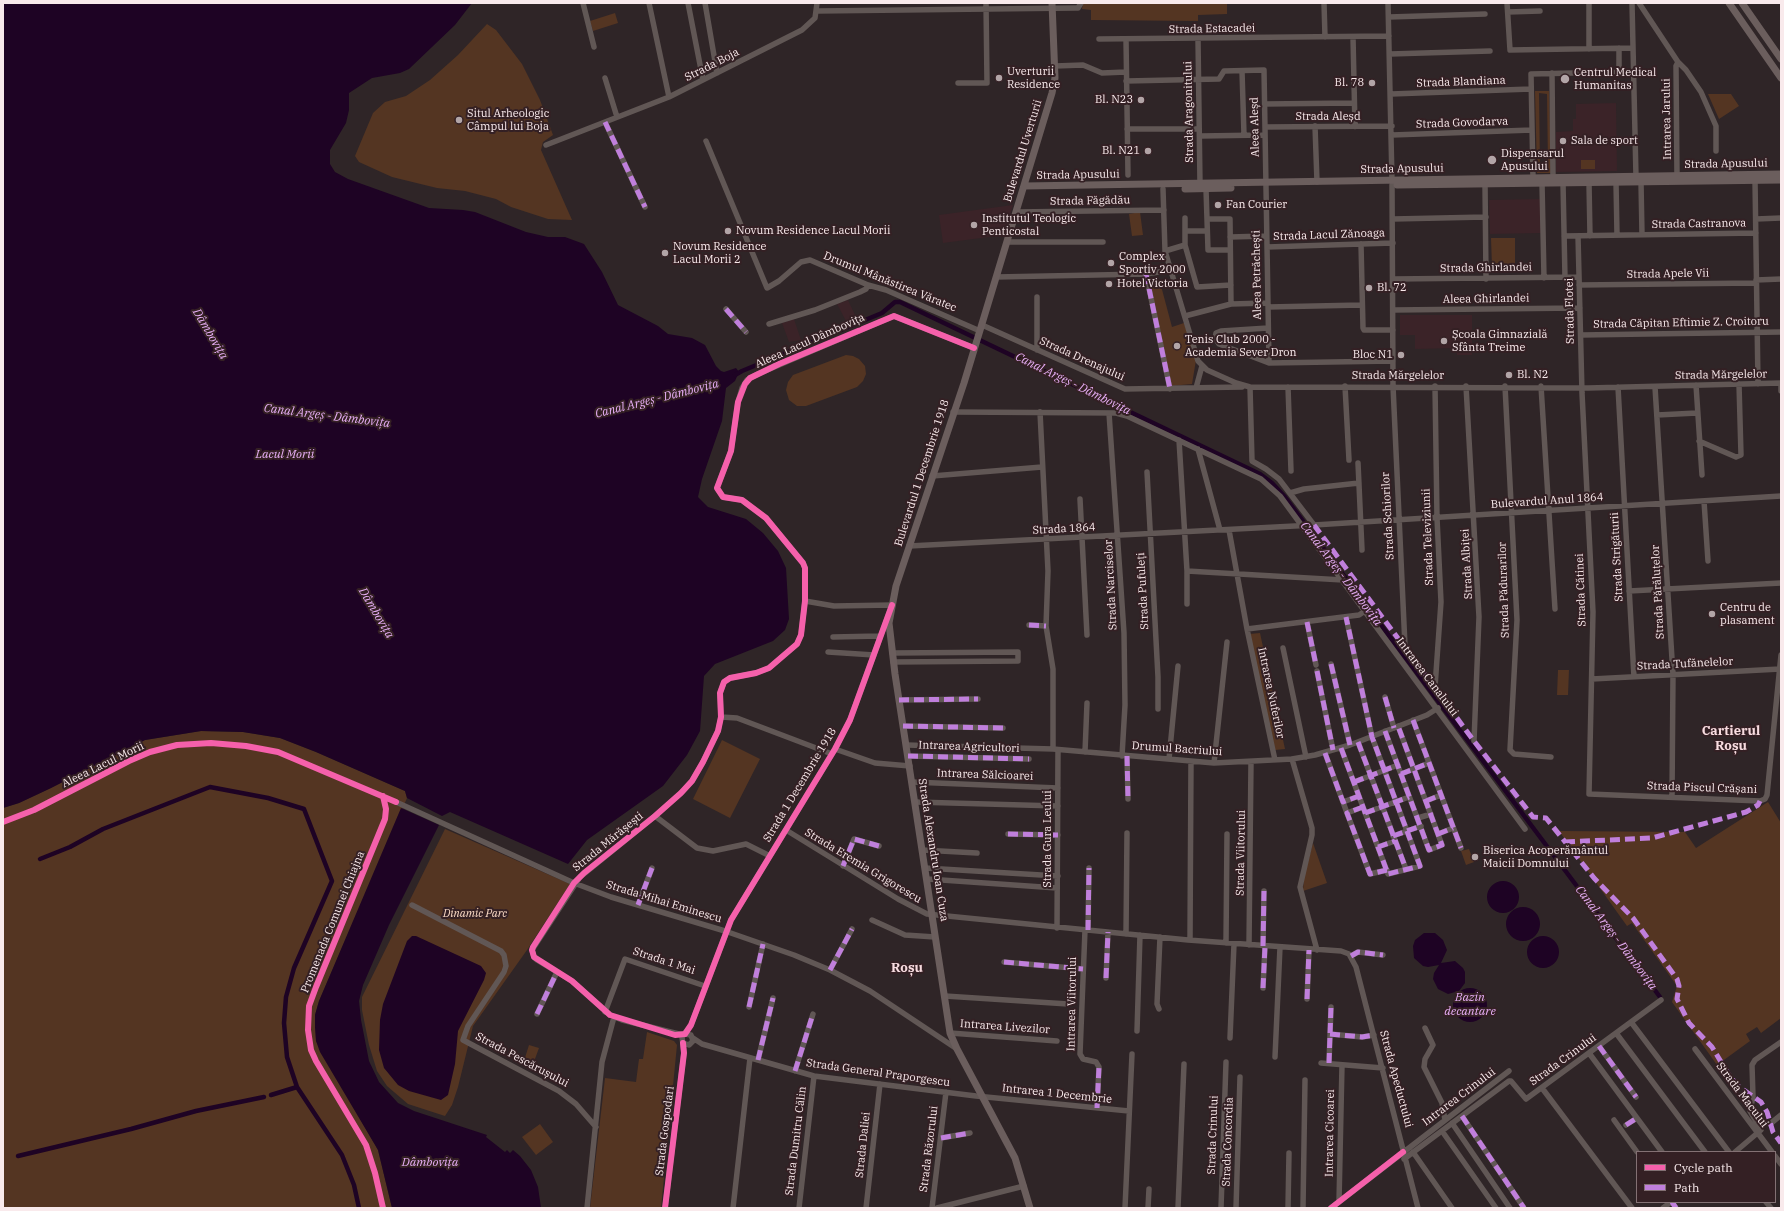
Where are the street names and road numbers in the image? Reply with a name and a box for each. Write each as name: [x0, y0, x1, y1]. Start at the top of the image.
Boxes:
street label: Strada Estacadei: [1169, 22, 1255, 36]
street label: Strada Boja: [683, 46, 741, 84]
street label: Strada Aragonitului: [1182, 61, 1196, 163]
street label: Strada Blandiana: [1416, 74, 1506, 90]
street label: Intrarea Jarului: [1660, 78, 1674, 160]
street label: Aleea Aleșd: [1248, 97, 1262, 157]
street label: Bulevardul Uverturii: [1001, 98, 1045, 204]
street label: Strada Aleșd: [1295, 110, 1361, 124]
street label: Strada Govodarva: [1416, 115, 1508, 131]
street label: Strada Apusului: [1684, 157, 1768, 171]
street label: Strada Apusului: [1360, 162, 1444, 176]
street label: Strada Apusului: [1036, 168, 1120, 182]
street label: Strada Făgădău: [1050, 194, 1130, 208]
street label: Strada Castranova: [1652, 217, 1746, 231]
street label: Strada Lacul Zănoaga: [1273, 226, 1385, 244]
street label: Aleea Petrăchești: [1250, 230, 1264, 320]
street label: Drumul Mânăstirea Văratec: [822, 249, 958, 315]
street label: Strada Ghirlandei: [1440, 261, 1532, 275]
street label: Strada Apele Vii: [1627, 267, 1709, 281]
street label: Strada Flotei: [1563, 278, 1577, 344]
street label: Aleea Ghirlandei: [1443, 292, 1529, 306]
street label: Aleea Lacul Dâmbovița: [753, 311, 867, 371]
street label: Strada Căpitan Eftimie Z. Croitoru: [1593, 315, 1769, 331]
street label: Strada Drenajului: [1037, 334, 1127, 384]
street label: Strada Mărgelelor: [1675, 368, 1767, 382]
street label: Strada Mărgelelor: [1352, 369, 1444, 383]
street label: Bulevardul 1 Decembrie 1918: [892, 398, 952, 548]
street label: Strada Schiorilor: [1379, 472, 1397, 560]
street label: Strada Televiziunii: [1420, 488, 1436, 586]
street label: Bulevardul Anul 1864: [1490, 490, 1604, 512]
street label: Strada Strigăturii: [1608, 512, 1626, 602]
street label: Strada 1864: [1032, 521, 1096, 537]
street label: Strada Albiței: [1459, 528, 1475, 600]
street label: Strada Narciselor: [1102, 539, 1120, 631]
street label: Strada Pădurarilor: [1496, 542, 1512, 638]
street label: Strada Părăluțelor: [1649, 545, 1667, 639]
street label: Strada Pufuleți: [1134, 552, 1152, 630]
street label: Strada Cătinei: [1573, 553, 1589, 627]
street label: Intrarea Canalului: [1393, 635, 1461, 719]
street label: Intrarea Nuferilor: [1255, 646, 1287, 740]
street label: Strada Tufănelelor: [1636, 655, 1734, 673]
street label: Strada 1 Decembrie 1918: [761, 725, 839, 845]
street label: Aleea Lacul Morii: [60, 739, 146, 791]
street label: Intrarea Agricultori: [918, 739, 1020, 755]
street label: Drumul Bacriului: [1131, 739, 1223, 759]
street label: Intrarea Sălcioarei: [937, 767, 1033, 783]
street label: Strada Alexandru Ioan Cuza: [915, 778, 951, 922]
street label: Strada Piscul Crășani: [1647, 779, 1757, 797]
street label: Strada Gura Leului: [1041, 790, 1055, 888]
street label: Strada Mărășești: [570, 810, 646, 874]
street label: Strada Viitorului: [1234, 810, 1248, 896]
street label: Strada Eremia Grigorescu: [802, 826, 924, 906]
street label: Promenada Comunei Chiajna: [298, 849, 368, 995]
street label: Strada Mihai Eminescu: [605, 878, 723, 926]
street label: Strada 1 Mai: [631, 945, 697, 977]
street label: Intrarea Viitorului: [1065, 957, 1079, 1051]
street label: Intrarea Livezilor: [960, 1017, 1050, 1037]
street label: Strada Apeductului: [1377, 1029, 1415, 1129]
street label: Strada Pescărușului: [473, 1030, 571, 1090]
street label: Strada Crinului: [1527, 1031, 1599, 1089]
street label: Strada General Praporgescu: [805, 1056, 951, 1090]
street label: Strada Macului: [1713, 1060, 1771, 1130]
street label: Intrarea Crinului: [1420, 1065, 1498, 1129]
street label: Intrarea 1 Decembrie: [1001, 1082, 1113, 1106]
street label: Strada Gospodari: [653, 1085, 677, 1177]
street label: Strada Dumitru Călin: [783, 1086, 809, 1196]
street label: Intrarea Cicoarei: [1323, 1089, 1337, 1177]
street label: Strada Crinului: [1205, 1095, 1221, 1175]
street label: Strada Concordia: [1220, 1097, 1236, 1187]
street label: Strada Răzorului: [917, 1105, 941, 1193]
street label: Strada Daliei: [853, 1111, 873, 1179]

